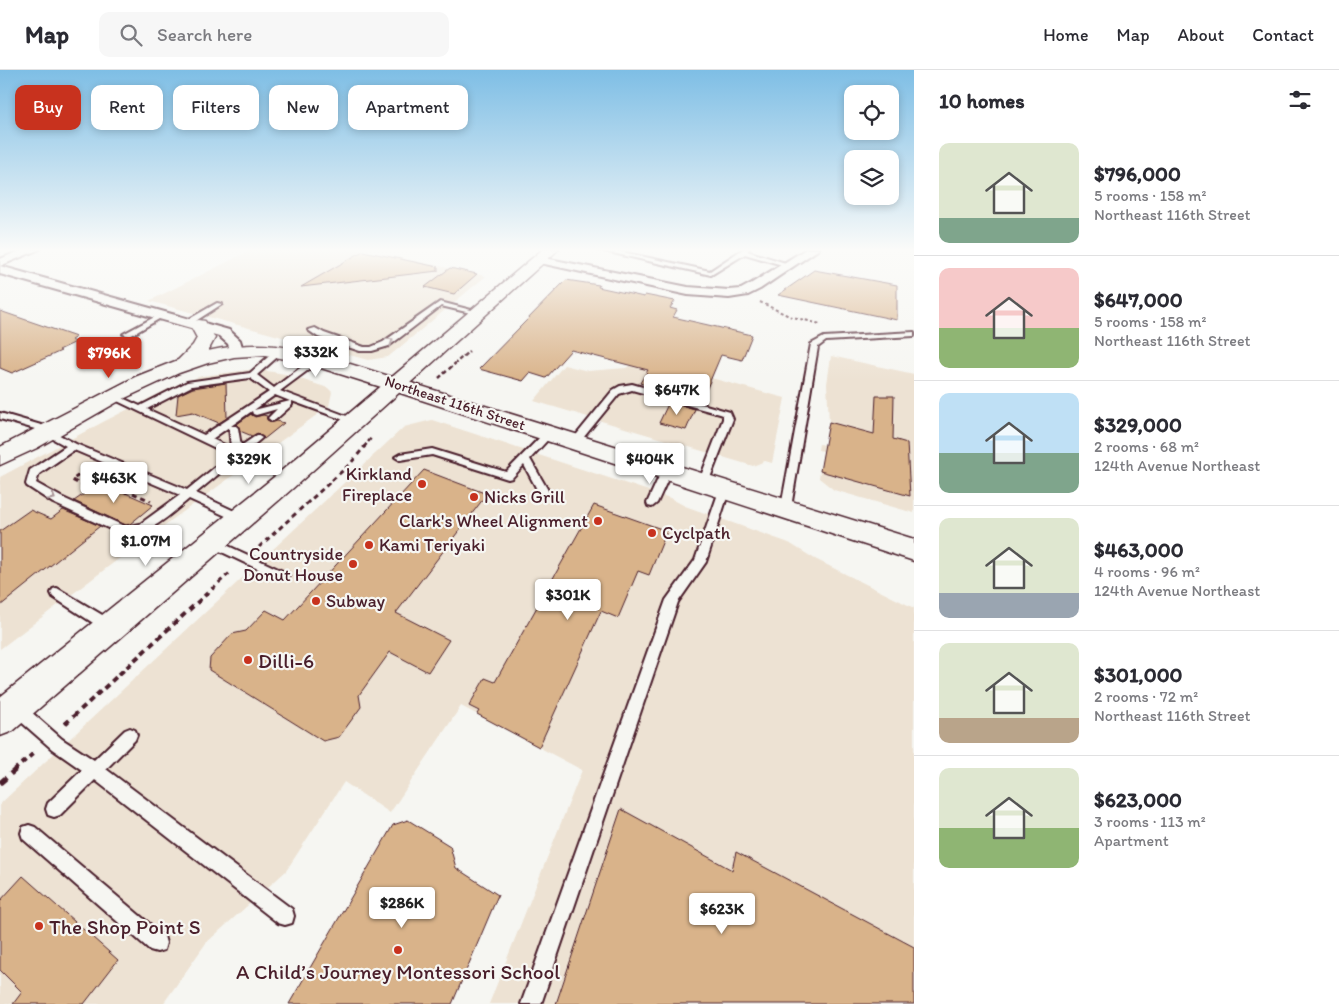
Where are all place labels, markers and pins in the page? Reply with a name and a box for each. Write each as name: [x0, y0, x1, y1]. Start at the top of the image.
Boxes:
pin: $796K: [74, 336, 144, 379]
pin: $332K: [281, 336, 351, 378]
pin: $647K: [642, 374, 712, 416]
pin: $329K: [214, 442, 284, 485]
pin: $404K: [615, 442, 685, 485]
pin: $463K: [79, 462, 149, 504]
place label: Kirkland Fireplace: [342, 463, 412, 506]
marker: Kirkland Fireplace: [416, 478, 428, 490]
place label: Nicks Grill: [484, 486, 565, 508]
marker: Nicks Grill: [468, 491, 480, 503]
place label: Clark's Wheel Alignment: [399, 510, 588, 532]
marker: Clark's Wheel Alignment: [592, 515, 604, 527]
place label: Cyclpath: [662, 522, 731, 544]
pin: $1.07M: [105, 524, 187, 567]
marker: Cyclpath: [646, 527, 658, 539]
place label: Kami Teriyaki: [379, 534, 485, 556]
marker: Kami Teriyaki: [363, 539, 375, 551]
place label: Countryside Donut House: [243, 543, 343, 586]
marker: Countryside Donut House: [347, 558, 359, 570]
pin: $301K: [533, 578, 603, 621]
place label: Subway: [326, 590, 386, 612]
marker: Subway: [310, 595, 322, 607]
place label: Dilli-6: [258, 648, 314, 673]
marker: Dilli-6: [242, 654, 254, 666]
pin: $286K: [367, 886, 437, 929]
pin: $623K: [687, 892, 757, 935]
place label: The Shop Point S: [49, 914, 200, 939]
marker: The Shop Point S: [33, 920, 45, 932]
marker: A Child’s Journey Montessori School: [392, 944, 404, 956]
place label: A Child’s Journey Montessori School: [236, 959, 560, 984]

